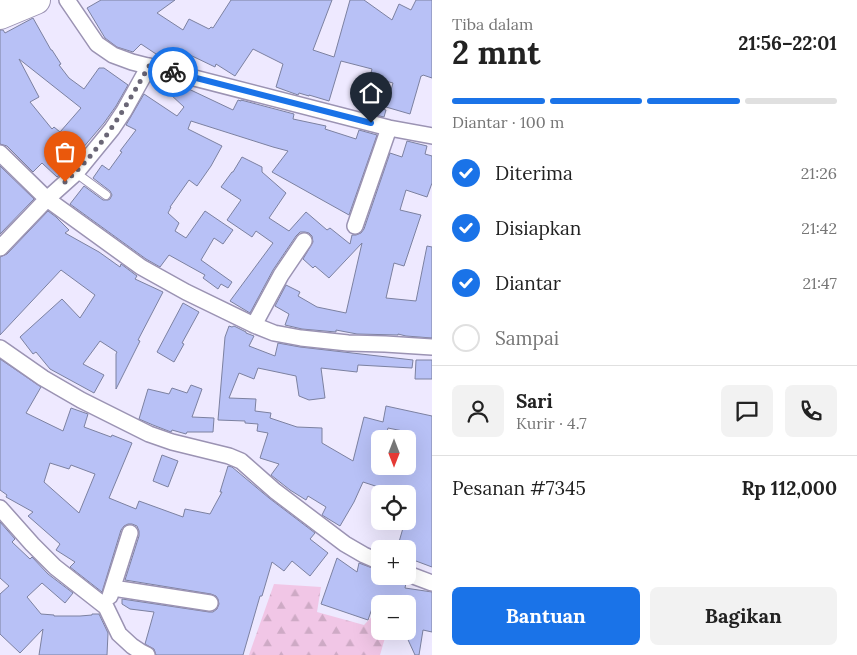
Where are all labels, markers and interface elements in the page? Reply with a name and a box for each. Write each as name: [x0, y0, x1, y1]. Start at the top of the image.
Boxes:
text: Tiba dalam: [452, 14, 533, 34]
text: 21:56–22:01: [738, 31, 837, 55]
text: 2 mnt: [452, 32, 540, 73]
courier: [148, 47, 198, 97]
icon: bike: [159, 58, 187, 86]
pin: [350, 72, 392, 123]
icon: home: [357, 79, 385, 107]
text: Diantar · 100 m: [452, 112, 564, 132]
pin: [44, 131, 86, 182]
icon: bag: [51, 138, 79, 166]
icon: check: [452, 159, 480, 187]
text: Diterima: [495, 161, 573, 185]
text: 21:26: [801, 163, 837, 183]
icon: check: [452, 214, 480, 242]
text: Disiapkan: [495, 216, 581, 240]
text: 21:42: [801, 218, 837, 238]
icon: check: [452, 269, 480, 297]
text: Diantar: [495, 271, 561, 295]
text: 21:47: [803, 273, 837, 293]
text: Sampai: [495, 326, 559, 350]
button: person: [452, 385, 504, 437]
button: chat: [721, 385, 773, 437]
button: phone: [785, 385, 837, 437]
text: Sari: [516, 389, 553, 413]
text: Kurir · 4.7: [516, 413, 587, 433]
north arrow: [371, 430, 416, 475]
map controls: [371, 430, 416, 640]
text: Pesanan #7345: [452, 476, 586, 500]
text: Rp 112,000: [741, 476, 837, 500]
button: locate: [371, 485, 416, 530]
button: +: [371, 540, 416, 585]
button: Bantuan: [452, 587, 640, 645]
button: Bagikan: [650, 587, 837, 645]
button: −: [371, 595, 416, 640]

